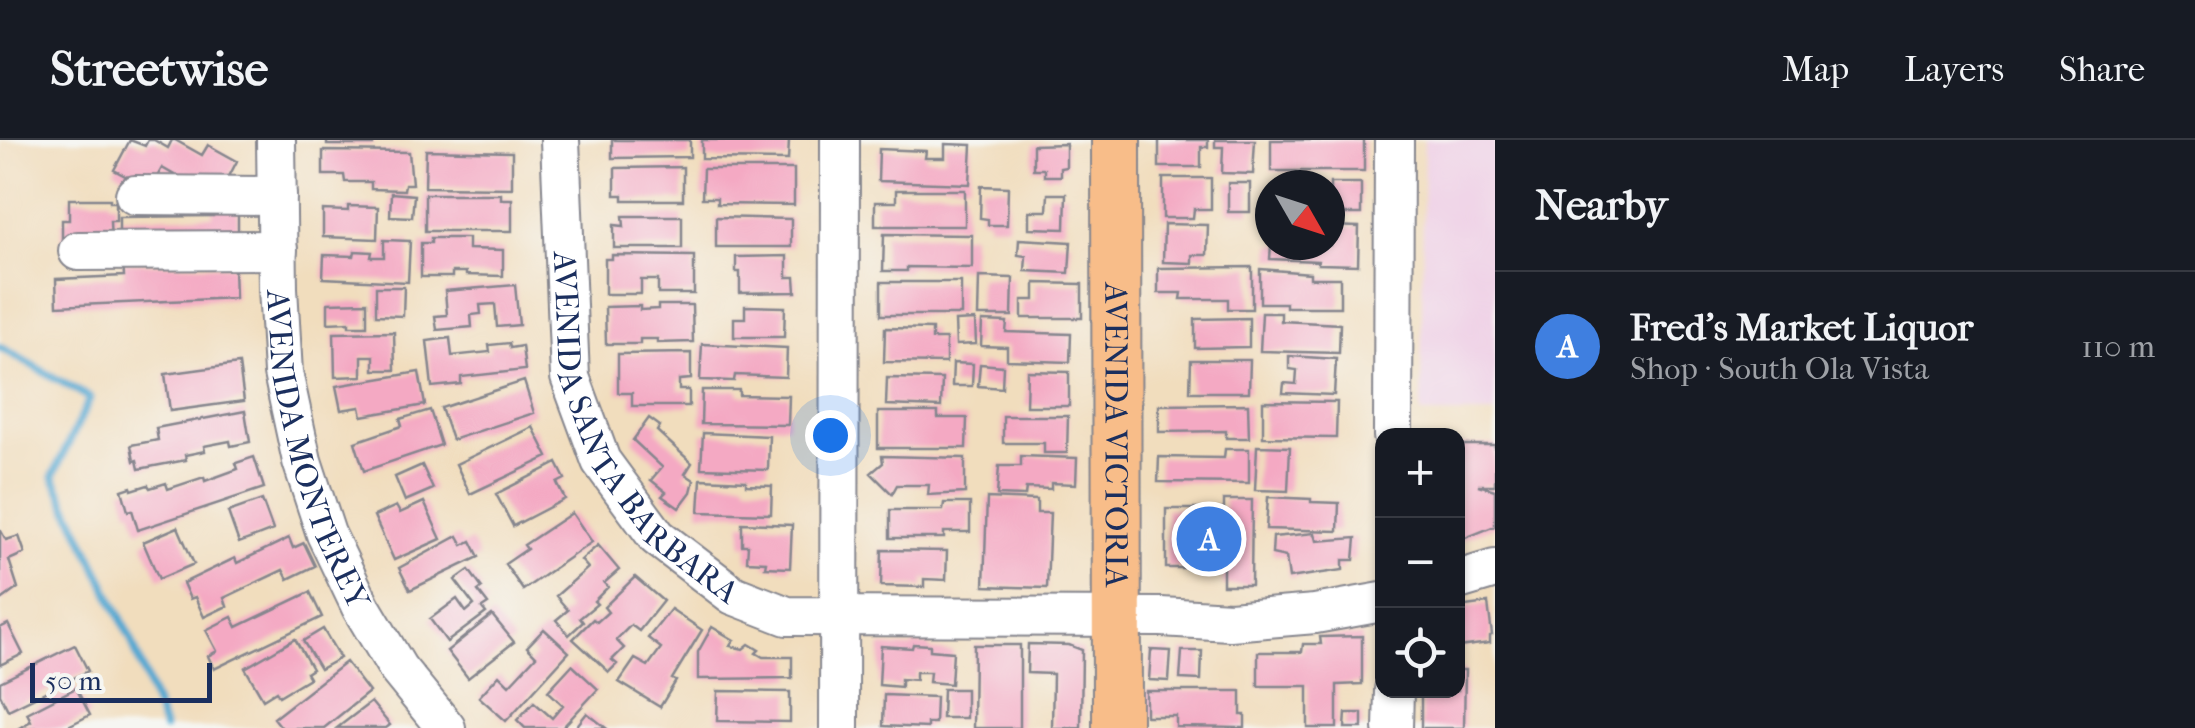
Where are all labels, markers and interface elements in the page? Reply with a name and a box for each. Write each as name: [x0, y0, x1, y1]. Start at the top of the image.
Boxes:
text: Streetwise: [50, 41, 268, 97]
text: Map: [1782, 49, 1849, 90]
text: Layers: [1904, 49, 2004, 90]
text: Share: [2059, 49, 2145, 90]
north arrow: [1255, 170, 1345, 260]
text: Nearby: [1535, 181, 1667, 230]
street label: AVENIDA SANTA BARBARA: [546, 248, 746, 611]
street label: AVENIDA VICTORIA: [1097, 281, 1135, 588]
street label: AVENIDA MONTEREY: [259, 286, 378, 616]
text: Fred's Market Liquor: [1630, 305, 1973, 350]
text: A: [1557, 328, 1578, 365]
text: 110 m: [2081, 328, 2155, 365]
text: Shop · South Ola Vista: [1630, 350, 1929, 387]
your location: [805, 410, 856, 461]
map controls: [1375, 428, 1465, 698]
button: +: [1375, 428, 1465, 518]
pin: A: [1176, 502, 1242, 576]
button: −: [1375, 518, 1465, 608]
button: locate: [1375, 608, 1465, 698]
scale bar: [30, 658, 212, 702]
text: 50 m: [45, 664, 102, 697]

